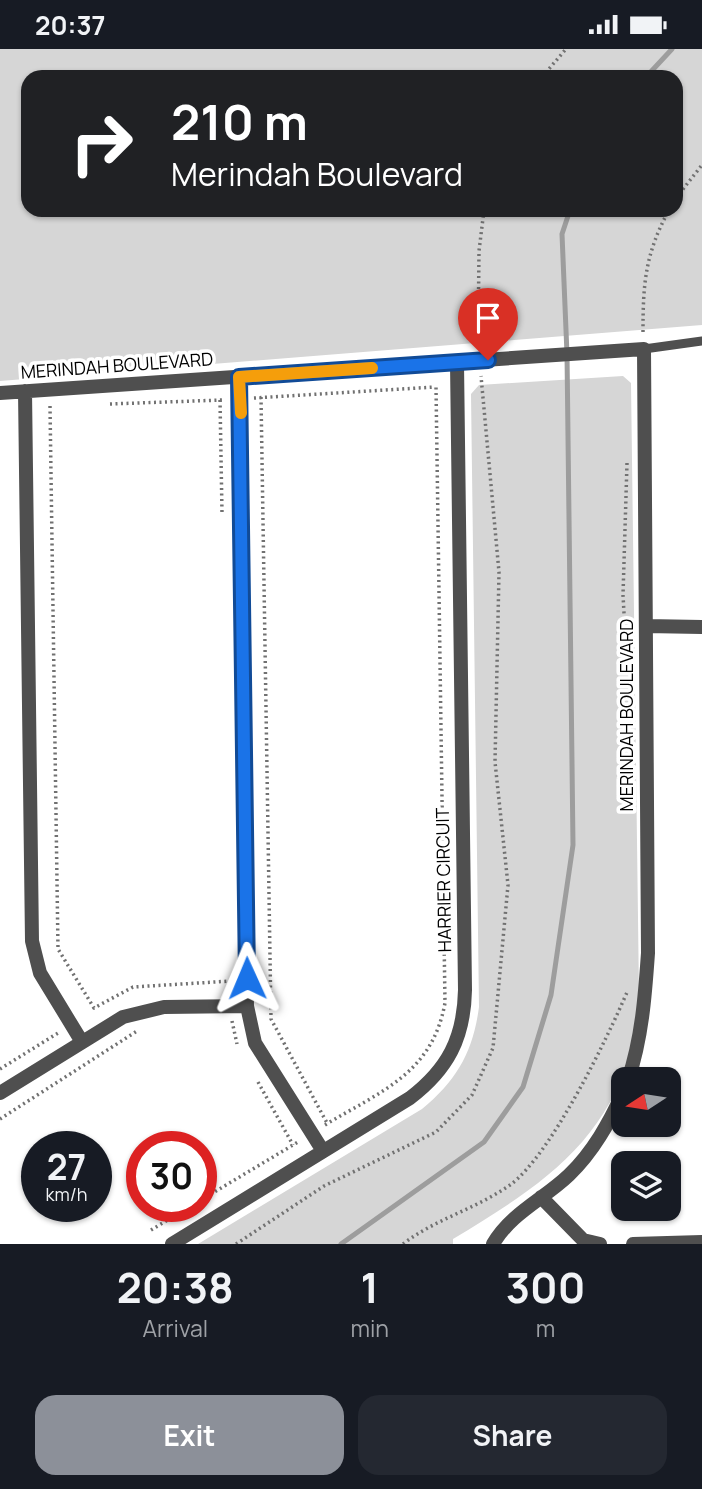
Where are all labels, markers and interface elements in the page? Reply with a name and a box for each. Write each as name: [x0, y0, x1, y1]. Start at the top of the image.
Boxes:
text: 20:37: [35, 7, 106, 43]
text: 210 m: [171, 88, 308, 155]
icon: right: [56, 98, 147, 189]
text: Merindah Boulevard: [171, 152, 463, 196]
pin: [458, 288, 518, 360]
icon: arrive: [469, 299, 507, 337]
street label: MERINDAH BOULEVARD: [20, 346, 214, 384]
street label: MERINDAH BOULEVARD: [614, 619, 638, 811]
street label: HARRIER CIRCUIT: [430, 807, 456, 952]
position arrow: [210, 941, 284, 1015]
north arrow: [611, 1067, 681, 1137]
map controls: [611, 1067, 681, 1221]
speed limit sign: 30: [126, 1131, 217, 1222]
text: 27: [47, 1143, 86, 1191]
button: layers: [611, 1151, 681, 1221]
text: km/h: [46, 1182, 87, 1206]
text: 20:38: [117, 1258, 234, 1316]
text: 1: [361, 1258, 379, 1316]
text: 300: [506, 1258, 585, 1316]
text: Arrival: [142, 1312, 208, 1344]
text: min: [350, 1312, 389, 1344]
text: m: [536, 1312, 555, 1344]
button: Exit: [35, 1395, 344, 1475]
button: Share: [358, 1395, 667, 1475]

